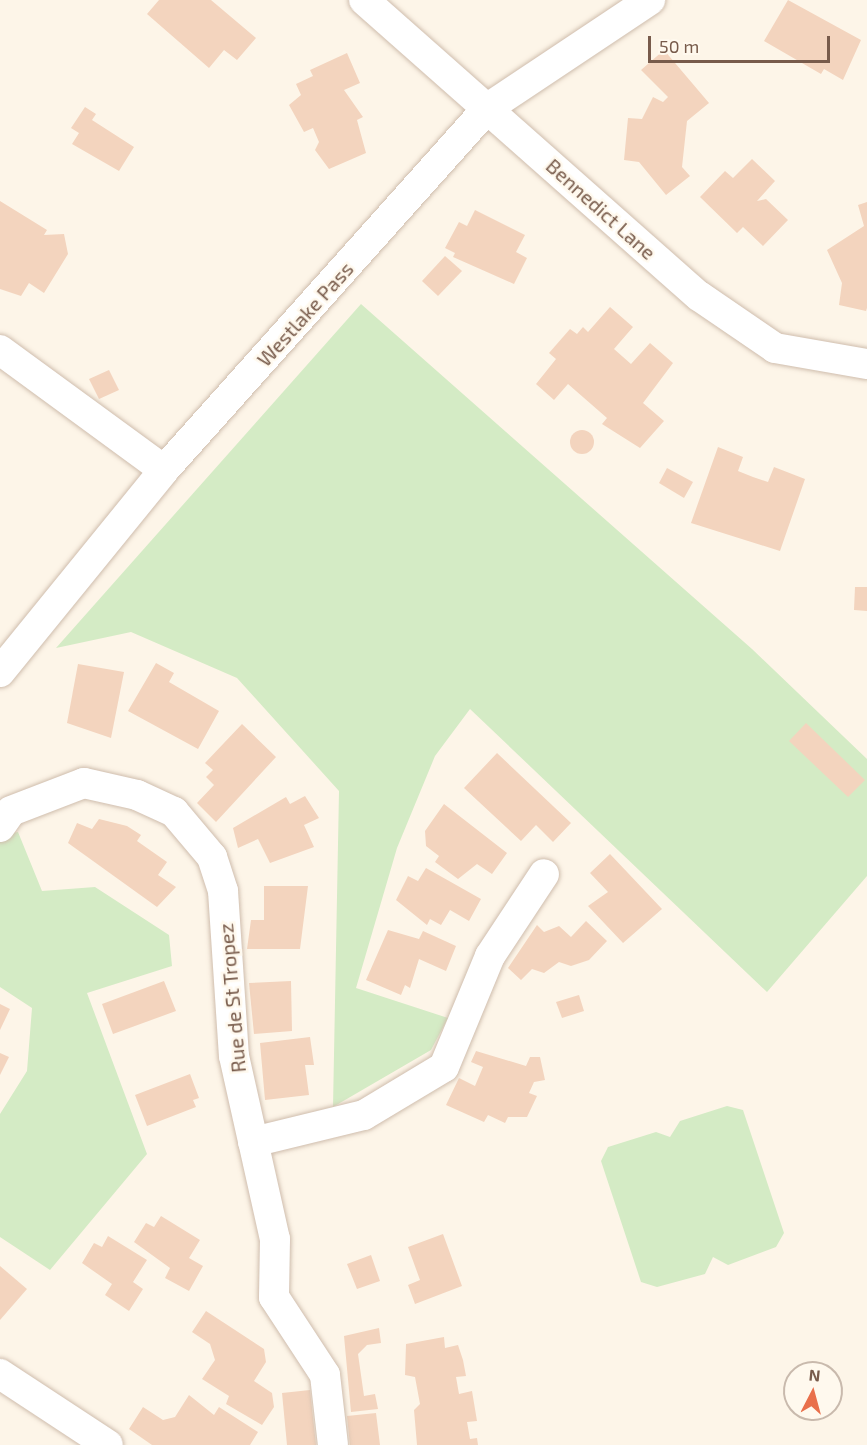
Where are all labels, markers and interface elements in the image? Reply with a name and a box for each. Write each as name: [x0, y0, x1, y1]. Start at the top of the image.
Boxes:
scale bar: [651, 24, 832, 62]
text: 50 m: [659, 35, 699, 57]
street label: Bennedict Lane: [541, 154, 661, 264]
street label: Westlake Pass: [252, 257, 358, 371]
street label: Rue de St Tropez: [213, 922, 251, 1074]
north arrow: [783, 1361, 843, 1421]
text: N: [808, 1365, 821, 1385]

